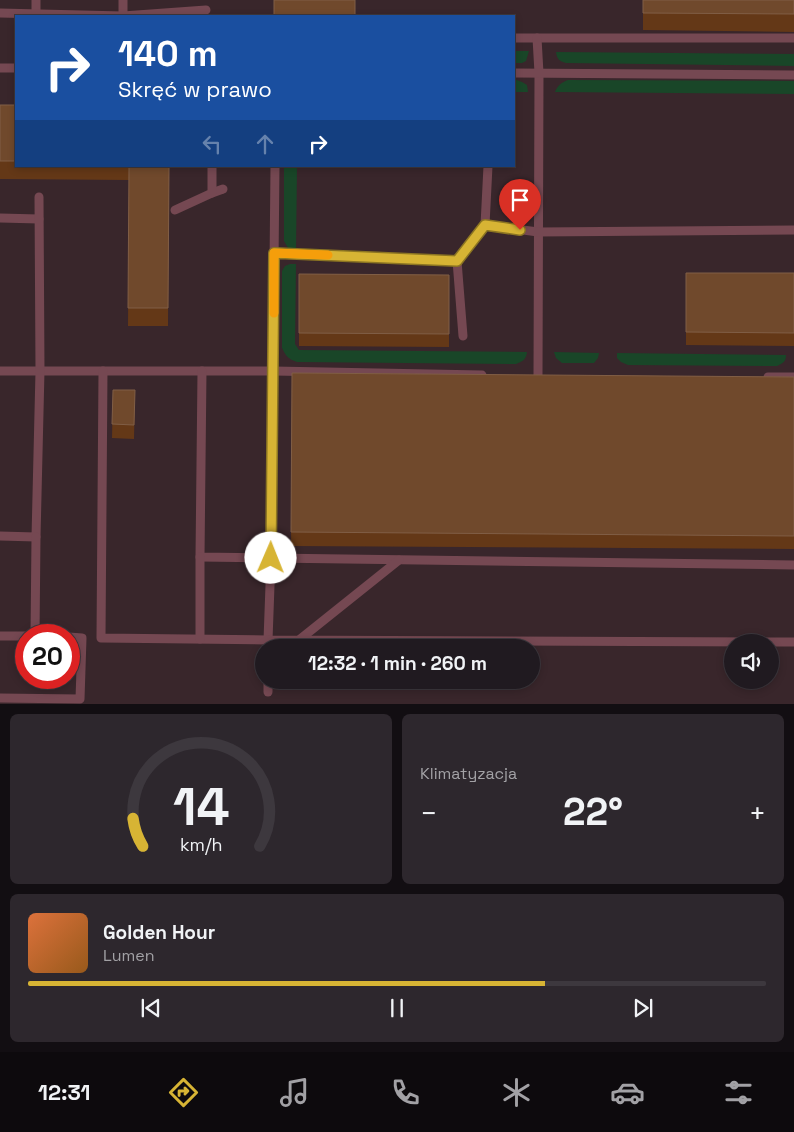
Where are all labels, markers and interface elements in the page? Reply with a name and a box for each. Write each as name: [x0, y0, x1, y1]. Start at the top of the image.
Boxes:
text: 140 m: [118, 32, 218, 76]
icon: right: [35, 35, 100, 100]
text: Skręć w prawo: [118, 75, 272, 103]
icon: left: [198, 130, 226, 158]
icon: ahead: [251, 130, 279, 158]
icon: right: [304, 130, 332, 158]
pin: [499, 179, 541, 230]
icon: arrive: [506, 186, 534, 214]
position arrow: [244, 531, 296, 583]
speed limit sign: 20: [15, 624, 80, 689]
map controls: [724, 634, 779, 689]
button: sound: [724, 634, 779, 689]
text: 12:32 · 1 min · 260 m: [308, 651, 487, 676]
text: Klimatyzacja: [420, 763, 517, 784]
text: 14: [173, 774, 229, 840]
text: 22°: [563, 788, 623, 836]
text: −: [420, 795, 437, 831]
text: +: [749, 795, 766, 831]
text: km/h: [180, 833, 222, 856]
text: Golden Hour: [103, 920, 215, 945]
text: Lumen: [103, 945, 155, 966]
icon: previous: [137, 994, 165, 1022]
icon: pause: [383, 994, 411, 1022]
icon: next: [629, 994, 657, 1022]
icon: directions: [166, 1075, 201, 1110]
icon: music: [277, 1075, 312, 1110]
icon: phone: [388, 1075, 423, 1110]
icon: climate: [499, 1075, 534, 1110]
icon: car: [610, 1075, 645, 1110]
icon: filters: [721, 1075, 756, 1110]
text: 12:31: [38, 1078, 90, 1106]

